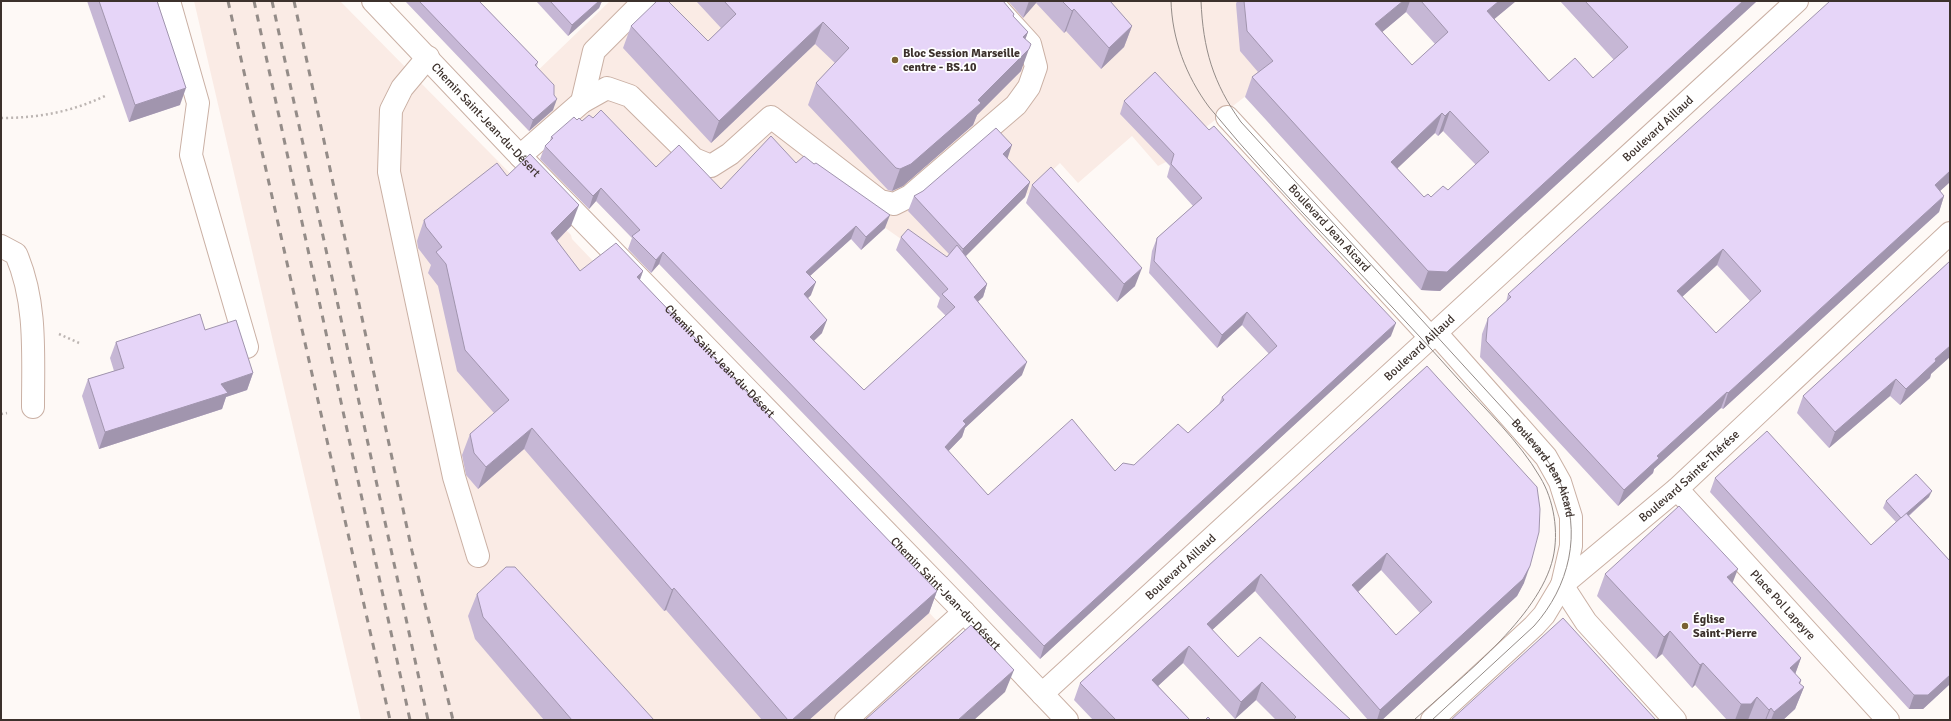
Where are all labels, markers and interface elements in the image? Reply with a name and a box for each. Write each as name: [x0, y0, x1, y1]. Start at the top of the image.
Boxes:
place label: Bloc Session Marseille centre - BS.10: [903, 46, 1020, 75]
marker: Bloc Session Marseille centre - BS.10: [890, 55, 900, 65]
street label: Chemin Saint-Jean-du-Désert: [428, 60, 544, 180]
street label: Boulevard Aillaud: [1619, 92, 1696, 165]
street label: Boulevard Jean Aicard: [1285, 181, 1374, 275]
street label: Chemin Saint-Jean-du-Désert: [661, 302, 778, 421]
street label: Boulevard Aillaud: [1381, 312, 1458, 384]
street label: Boulevard Jean Aicard: [1508, 416, 1578, 518]
street label: Boulevard Sainte-Thérése: [1636, 427, 1743, 525]
street label: Boulevard Aillaud: [1142, 531, 1219, 603]
street label: Chemin Saint-Jean-du-Désert: [887, 534, 1004, 653]
street label: Place Pol Lapeyre: [1747, 567, 1819, 643]
place label: Église Saint-Pierre: [1693, 612, 1757, 641]
marker: Église Saint-Pierre: [1680, 621, 1690, 631]

